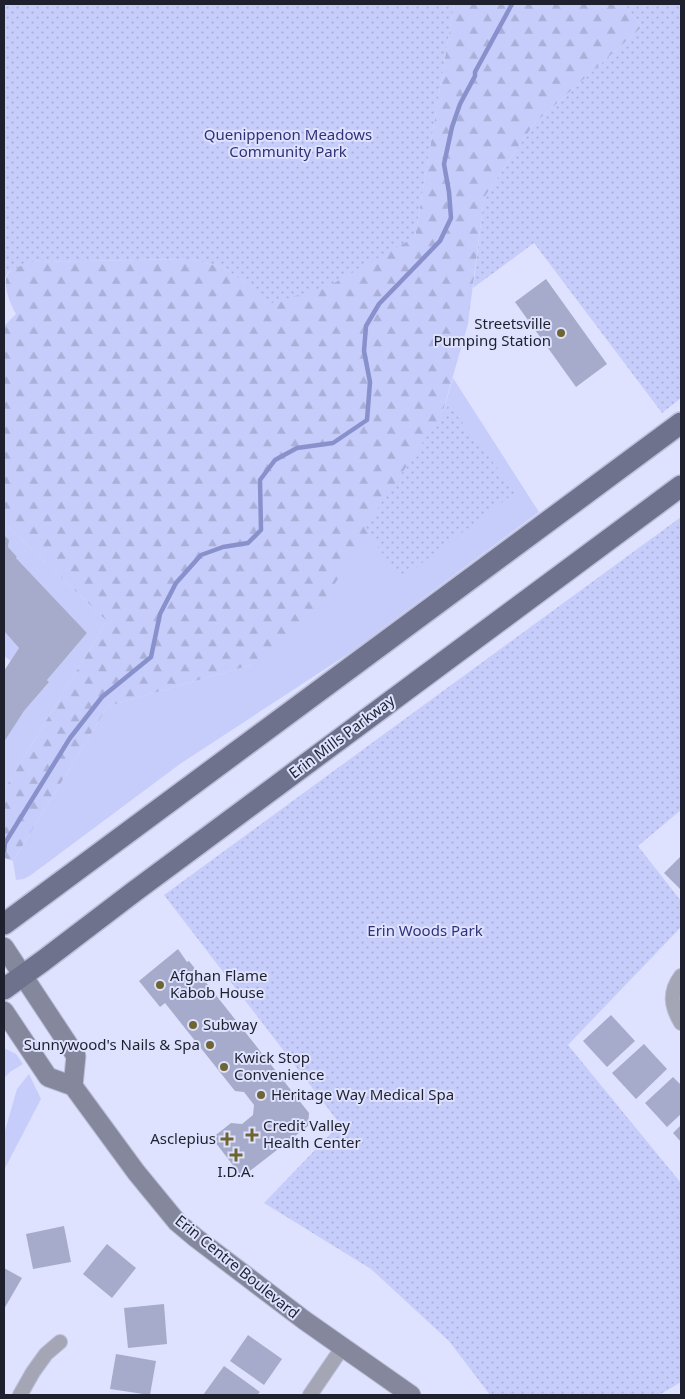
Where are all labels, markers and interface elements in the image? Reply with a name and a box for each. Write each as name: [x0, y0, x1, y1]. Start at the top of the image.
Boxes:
park label: Quenippenon Meadows Community Park: [204, 124, 372, 161]
place label: Streetsville Pumping Station: [433, 313, 551, 350]
marker: Streetsville Pumping Station: [555, 327, 567, 339]
street label: Erin Mills Parkway: [284, 690, 399, 783]
park label: Erin Woods Park: [367, 920, 483, 940]
place label: Afghan Flame Kabob House: [170, 965, 267, 1002]
marker: Afghan Flame Kabob House: [154, 979, 166, 991]
place label: Subway: [203, 1014, 258, 1034]
marker: Subway: [187, 1019, 199, 1031]
place label: Sunnywood's Nails & Spa: [24, 1034, 200, 1054]
marker: Sunnywood's Nails & Spa: [204, 1039, 216, 1051]
place label: Kwick Stop Convenience: [234, 1047, 324, 1084]
marker: Kwick Stop Convenience: [218, 1061, 230, 1073]
place label: Heritage Way Medical Spa: [271, 1084, 454, 1104]
marker: Heritage Way Medical Spa: [255, 1089, 267, 1101]
place label: Credit Valley Health Center: [263, 1115, 361, 1152]
place label: Asclepius: [150, 1128, 216, 1148]
marker: Credit Valley Health Center: [245, 1128, 259, 1142]
marker: Asclepius: [220, 1132, 234, 1146]
marker: I.D.A.: [230, 1149, 242, 1161]
place label: I.D.A.: [217, 1161, 255, 1181]
street label: Erin Centre Boulevard: [172, 1210, 304, 1322]

